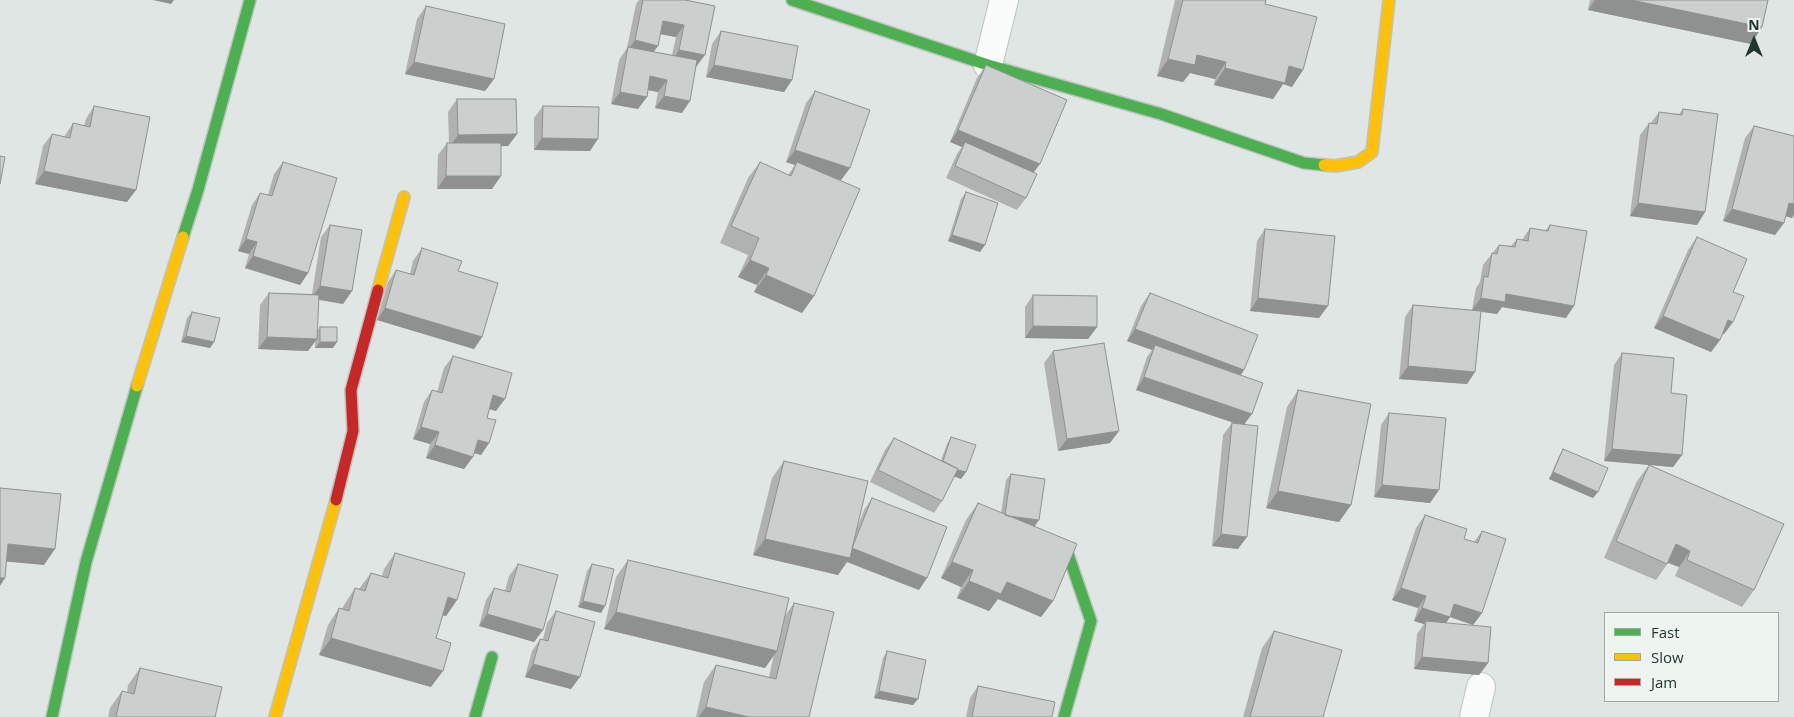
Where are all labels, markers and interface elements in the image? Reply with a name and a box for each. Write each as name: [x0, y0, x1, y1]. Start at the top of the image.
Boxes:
north arrow: [1729, 15, 1779, 65]
text: N: [1748, 15, 1760, 34]
legend: [1604, 612, 1779, 702]
text: Fast: [1651, 622, 1680, 642]
text: Slow: [1651, 647, 1684, 667]
text: Jam: [1651, 672, 1677, 692]

